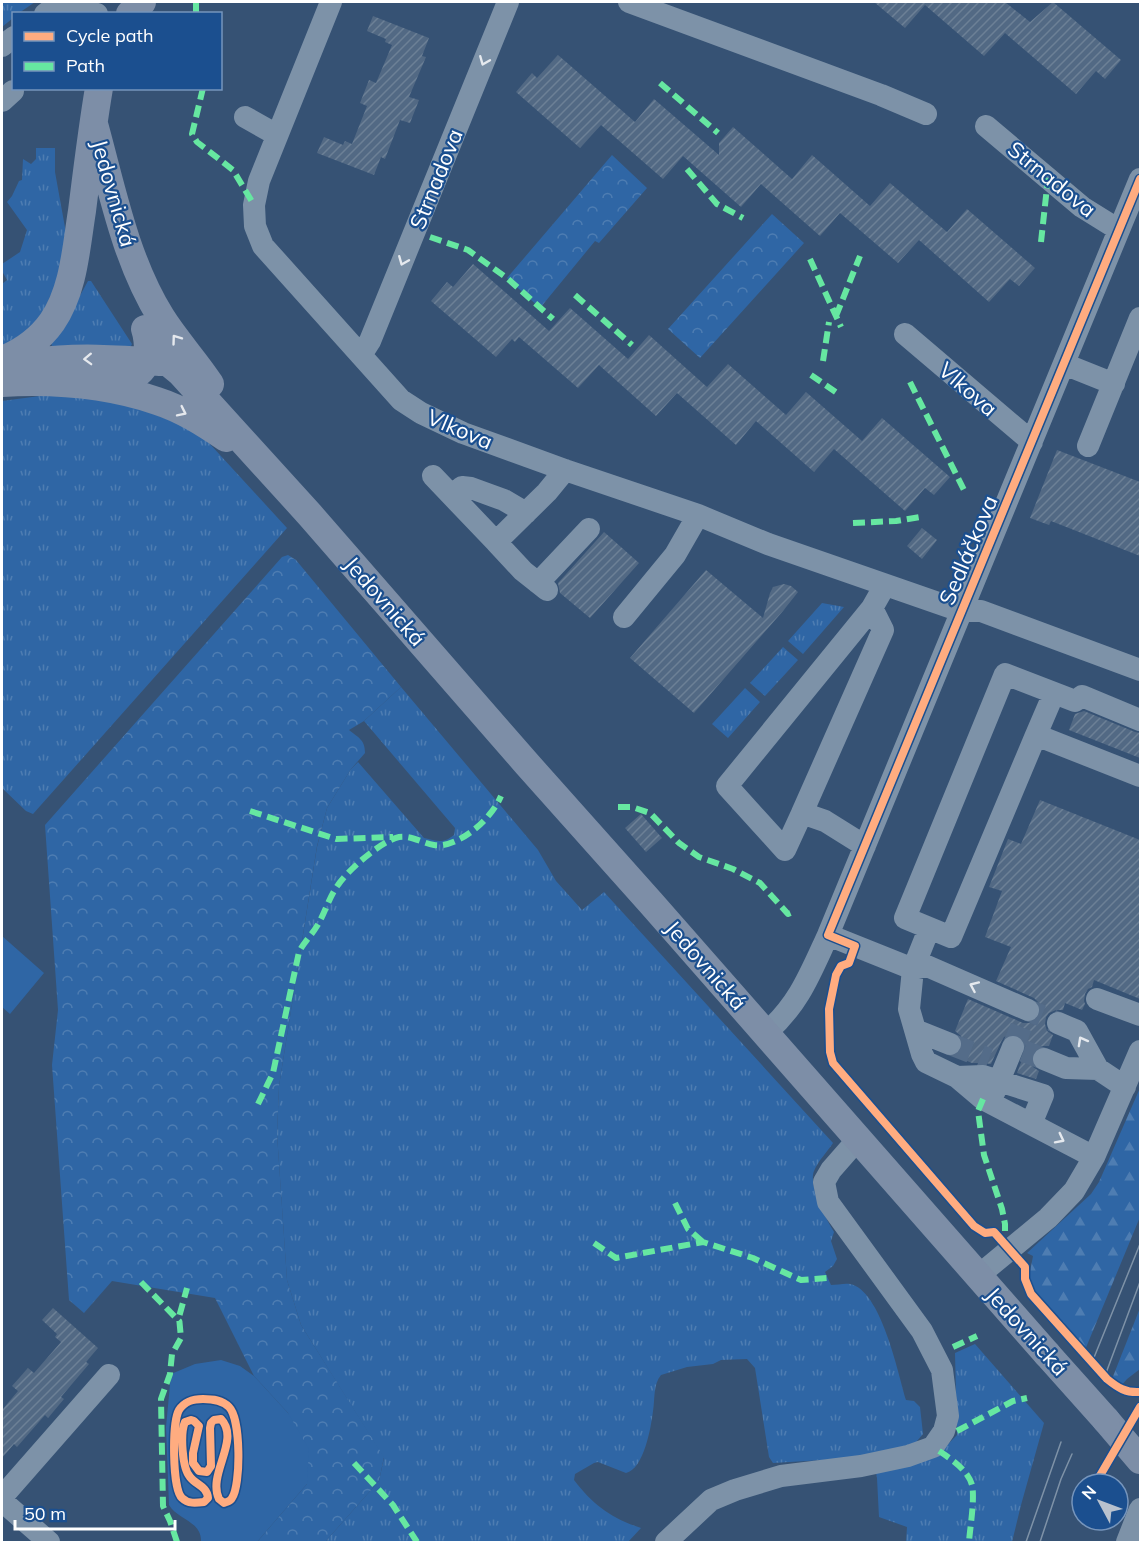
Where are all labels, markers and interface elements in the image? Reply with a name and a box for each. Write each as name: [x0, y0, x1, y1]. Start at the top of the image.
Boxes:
legend: [12, 12, 222, 90]
text: Cycle path: [66, 24, 153, 47]
text: Path: [66, 54, 105, 77]
one-way arrow: [479, 54, 491, 65]
street label: Strnadova: [403, 125, 469, 233]
street label: Strnadova: [1002, 135, 1102, 223]
street label: Jedovnická: [85, 136, 143, 250]
one-way arrow: [398, 254, 410, 265]
one-way arrow: [173, 334, 184, 345]
one-way arrow: [84, 353, 93, 366]
street label: Vlkova: [933, 356, 1003, 422]
street label: Vlkova: [423, 403, 497, 455]
one-way arrow: [175, 405, 186, 416]
street label: Sedláčkova: [932, 491, 1004, 609]
street label: Jedovnická: [338, 550, 432, 652]
street label: Jedovnická: [659, 914, 753, 1016]
one-way arrow: [969, 982, 980, 994]
one-way arrow: [1078, 1037, 1089, 1047]
one-way arrow: [1054, 1132, 1064, 1143]
street label: Jedovnická: [980, 1281, 1074, 1381]
north arrow: [1070, 1472, 1130, 1532]
text: N: [1077, 1481, 1100, 1503]
scale bar: [15, 1493, 176, 1531]
text: 50 m: [24, 1502, 66, 1525]

